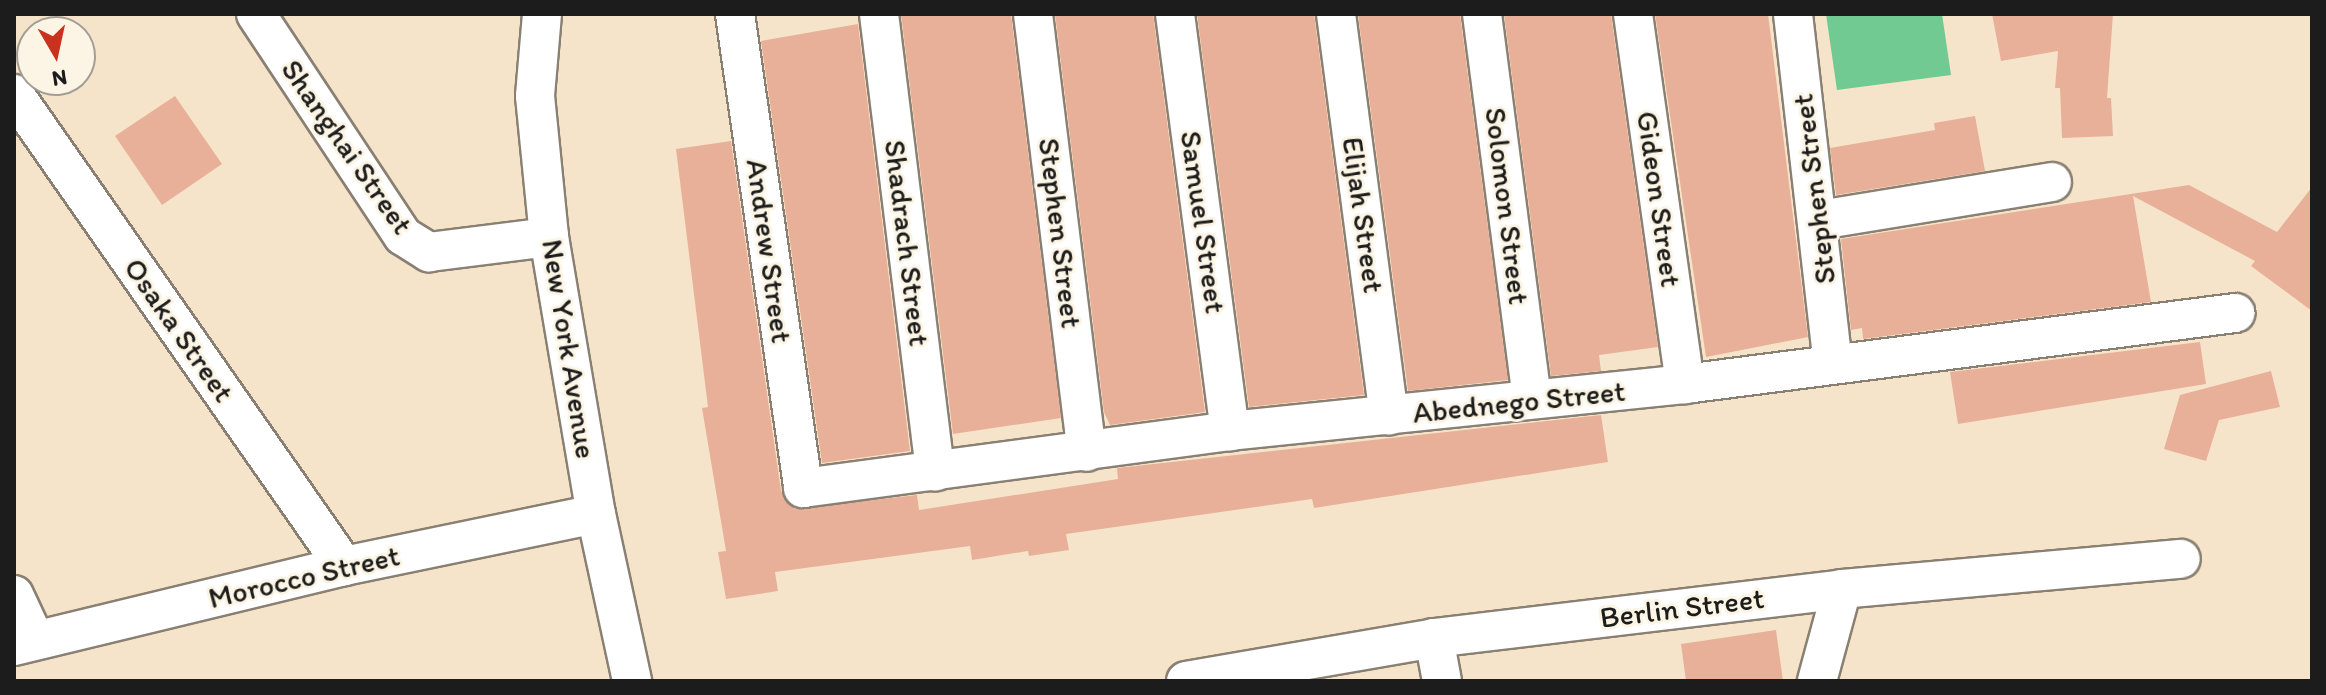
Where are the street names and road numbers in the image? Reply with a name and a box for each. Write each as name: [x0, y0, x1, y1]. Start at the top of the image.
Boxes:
street label: Shanghai Street: [274, 53, 420, 241]
street label: Stephen Street: [1785, 92, 1843, 286]
street label: Solomon Street: [1477, 105, 1537, 307]
street label: Gideon Street: [1629, 109, 1689, 289]
street label: Samuel Street: [1172, 129, 1234, 315]
street label: Elijah Street: [1334, 135, 1392, 295]
street label: Stephen Street: [1031, 136, 1089, 330]
street label: Shadrach Street: [877, 138, 937, 348]
street label: Andrew Street: [738, 157, 800, 345]
street label: New York Avenue: [534, 238, 604, 460]
street label: Osaka Street: [116, 251, 242, 409]
street label: Abednego Street: [1411, 373, 1627, 431]
street label: Morocco Street: [205, 538, 403, 616]
street label: Berlin Street: [1598, 580, 1766, 636]

